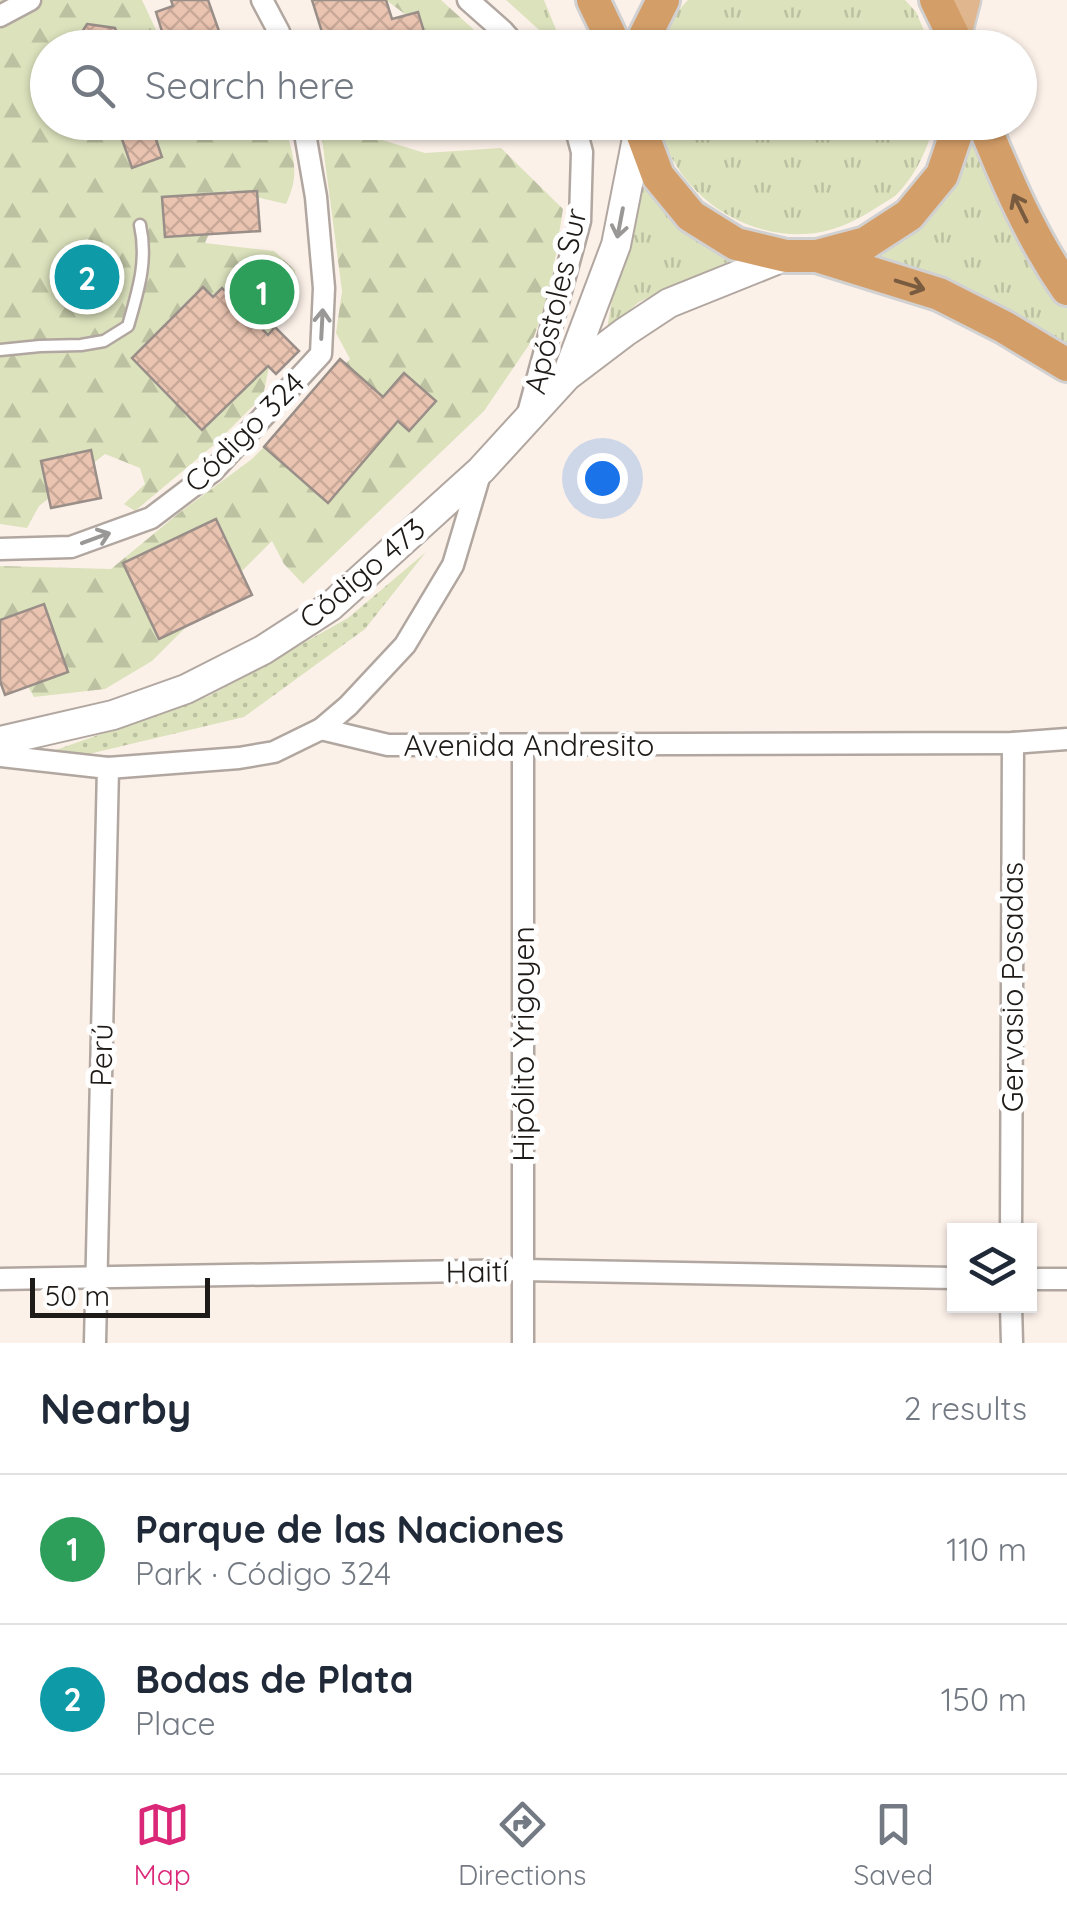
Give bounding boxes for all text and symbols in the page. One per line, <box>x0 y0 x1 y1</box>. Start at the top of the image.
search box <box>30 30 1037 140</box>
icon: search <box>65 58 120 113</box>
text: Search here <box>145 61 355 109</box>
one-way arrow <box>1010 194 1029 224</box>
street label: Apóstoles Sur <box>515 204 595 397</box>
one-way arrow <box>610 207 629 239</box>
pin: 2 <box>54 240 120 314</box>
pin: 1 <box>230 254 294 330</box>
one-way arrow <box>894 277 926 295</box>
one-way arrow <box>313 309 332 341</box>
street label: Código 324 <box>176 364 312 500</box>
your location <box>577 453 628 504</box>
street label: Código 473 <box>291 509 433 637</box>
one-way arrow <box>79 528 110 546</box>
street label: Avenida Andresito <box>404 726 654 764</box>
street label: Gervasio Posadas <box>993 862 1031 1112</box>
street label: Hipólito Yrigoyen <box>504 926 542 1162</box>
street label: Perú <box>81 1023 121 1087</box>
map controls <box>947 1223 1037 1313</box>
button: layers <box>947 1223 1037 1313</box>
street label: Haití <box>445 1251 509 1291</box>
scale bar <box>30 1273 210 1318</box>
text: 50 m <box>45 1278 110 1313</box>
text: Nearby <box>40 1382 191 1435</box>
text: 2 results <box>904 1388 1027 1428</box>
text: Parque de las Naciones <box>135 1505 564 1553</box>
text: 1 <box>66 1529 79 1569</box>
text: 110 m <box>946 1529 1027 1569</box>
text: Park · Código 324 <box>135 1553 391 1593</box>
text: Bodas de Plata <box>135 1655 414 1703</box>
text: 2 <box>63 1679 82 1719</box>
text: 150 m <box>941 1679 1027 1719</box>
text: Place <box>135 1703 215 1743</box>
tab: Map <box>134 1797 191 1892</box>
tab: Directions <box>458 1797 586 1892</box>
tab: Saved <box>854 1797 933 1892</box>

